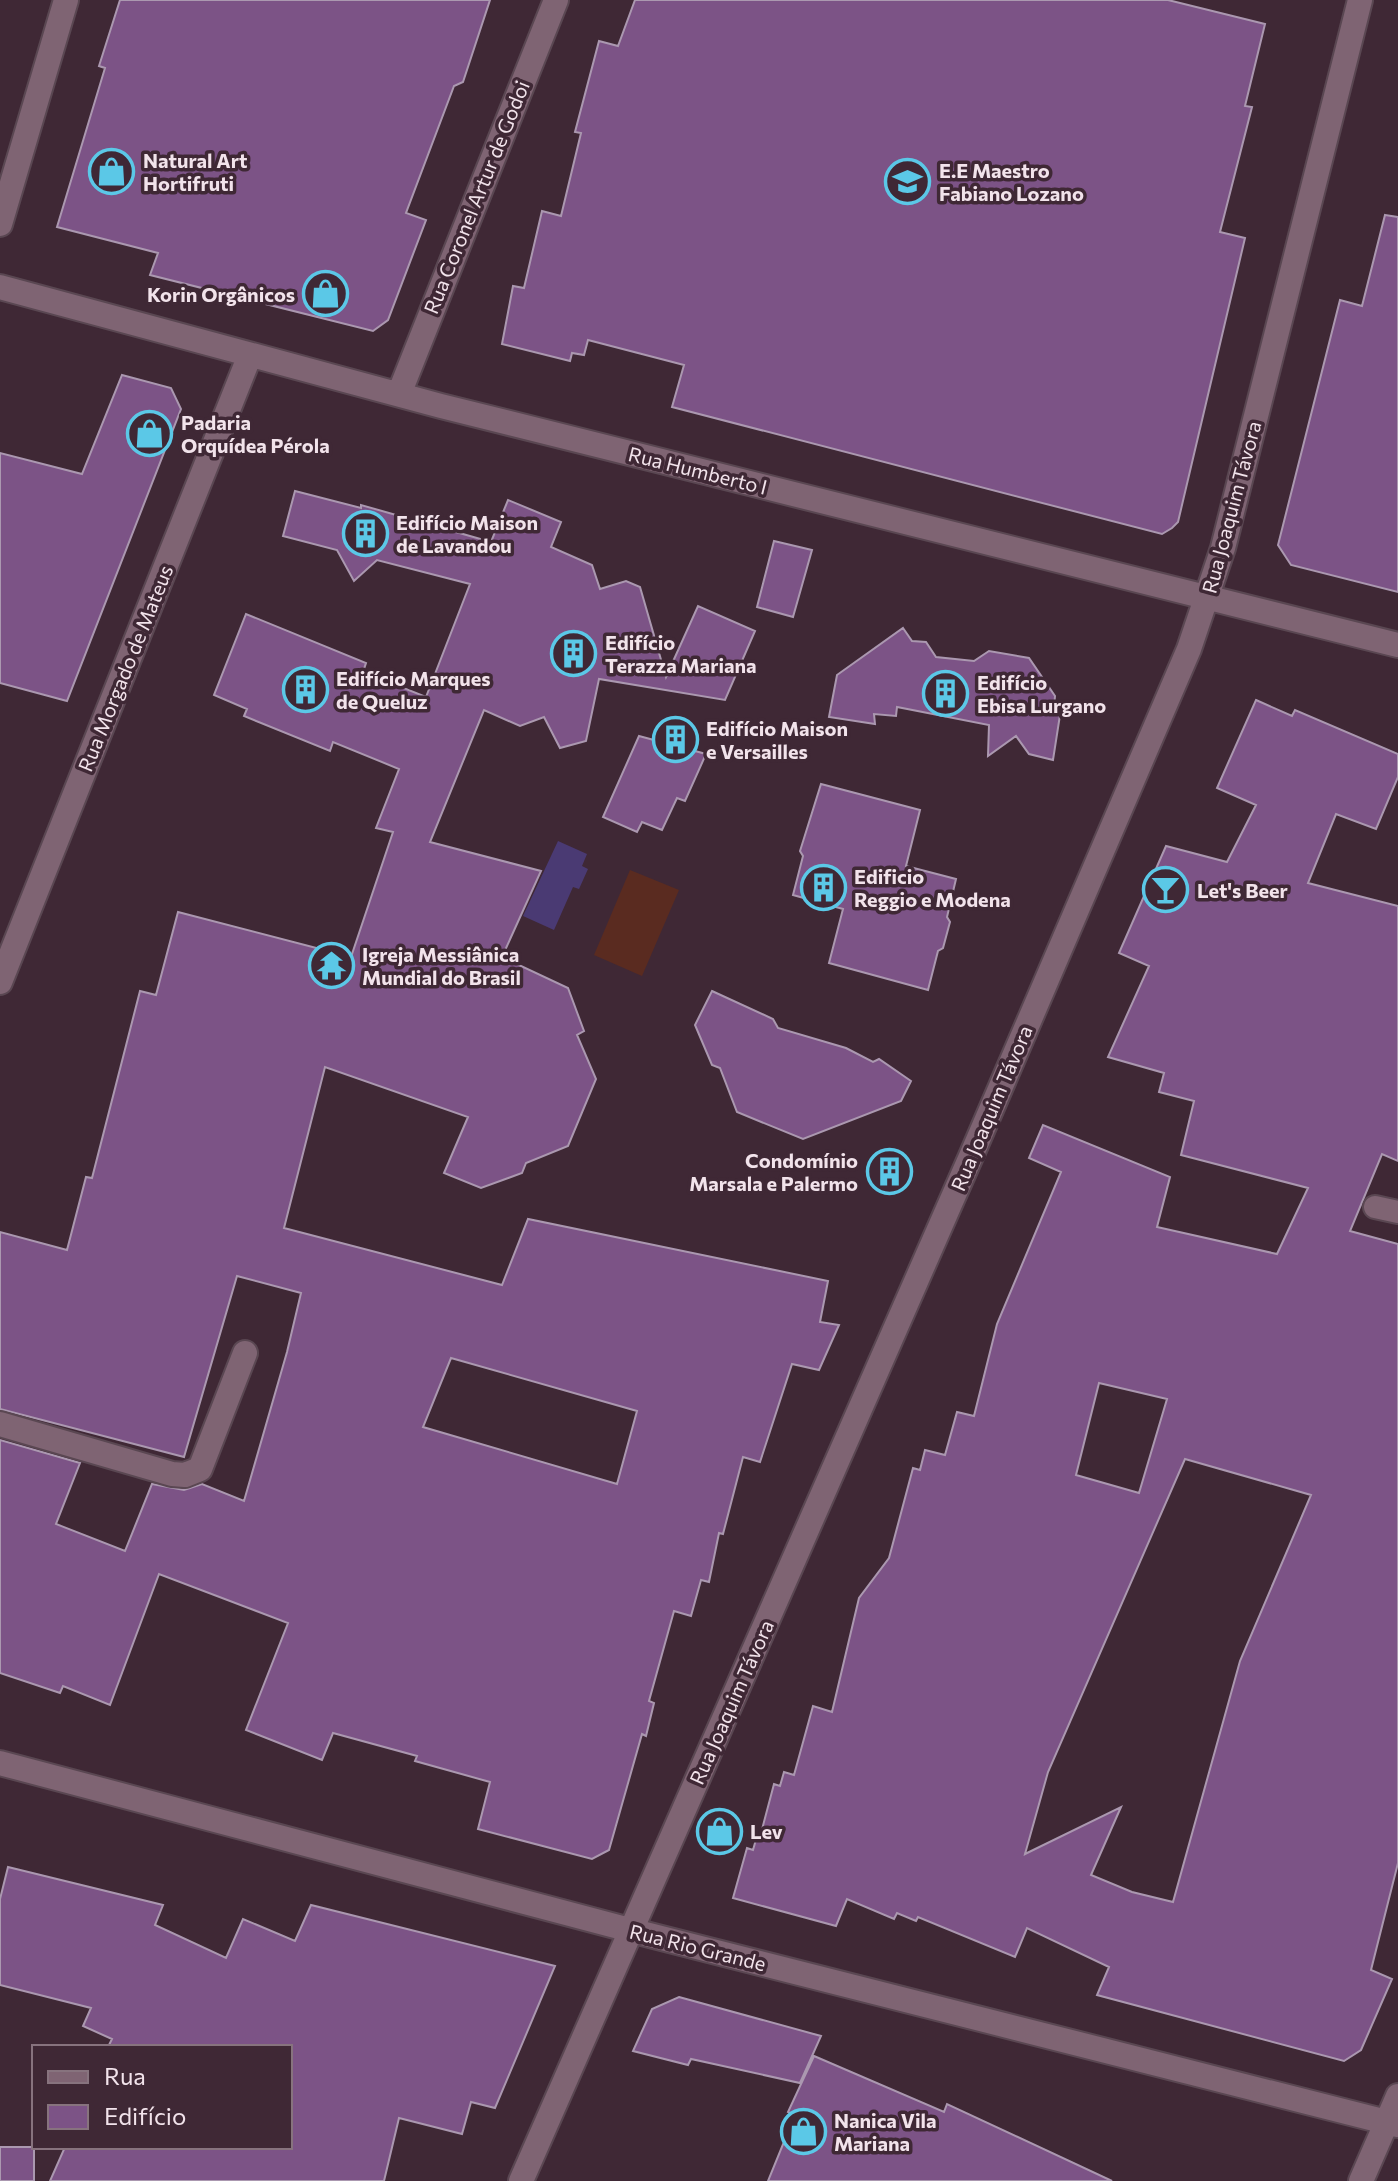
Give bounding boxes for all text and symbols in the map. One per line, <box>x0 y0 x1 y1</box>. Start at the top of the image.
street label: Rua Coronel Artur de Godoi <box>418 77 534 317</box>
shop icon: Natural Art Hortifruti <box>88 147 136 195</box>
place label: Natural Art Hortifruti <box>143 148 247 195</box>
school or university icon: E.E Maestro Fabiano Lozano <box>884 158 932 206</box>
place label: E.E Maestro Fabiano Lozano <box>939 158 1084 205</box>
shop icon: Korin Orgânicos <box>302 270 350 318</box>
place label: Korin Orgânicos <box>147 282 295 306</box>
shop icon: Padaria Orquídea Pérola <box>126 409 174 457</box>
place label: Padaria Orquídea Pérola <box>181 410 330 457</box>
street label: Rua Joaquim Távora <box>1196 418 1266 596</box>
street label: Rua Humberto I <box>626 441 770 499</box>
building icon: Edifício Maison de Lavandou <box>341 509 389 557</box>
place label: Edifício Maison de Lavandou <box>396 510 538 557</box>
street label: Rua Morgado de Mateus <box>73 561 177 775</box>
building icon: Edifício Terazza Mariana <box>550 629 598 677</box>
place label: Edifício Terazza Mariana <box>605 630 757 677</box>
building icon: Edifício Marques de Queluz <box>281 666 329 714</box>
place label: Edifício Marques de Queluz <box>336 666 491 713</box>
building icon: Edifício Ebisa Lurgano <box>922 670 970 718</box>
place label: Edifício Ebisa Lurgano <box>977 670 1106 717</box>
building icon: Edifício Maison e Versailles <box>651 715 699 763</box>
place label: Edifício Maison e Versailles <box>706 716 848 763</box>
building icon: Edificio Reggio e Modena <box>799 863 847 911</box>
place label: Edificio Reggio e Modena <box>854 864 1011 911</box>
bar icon: Let's Beer <box>1142 866 1190 914</box>
place label: Let's Beer <box>1197 878 1288 902</box>
temple icon: Igreja Messiânica Mundial do Brasil <box>307 942 355 990</box>
place label: Igreja Messiânica Mundial do Brasil <box>362 942 521 989</box>
street label: Rua Joaquim Távora <box>945 1022 1037 1194</box>
place label: Condomínio Marsala e Palermo <box>689 1148 858 1195</box>
building icon: Condomínio Marsala e Palermo <box>865 1148 913 1196</box>
street label: Rua Joaquim Távora <box>684 1616 778 1788</box>
shop icon: Lev <box>695 1807 743 1855</box>
place label: Lev <box>750 1819 783 1843</box>
street label: Rua Rio Grande <box>627 1918 769 1976</box>
legend <box>32 2045 292 2149</box>
text: Rua <box>104 2061 146 2090</box>
text: Edifício <box>104 2101 186 2130</box>
shop icon: Nanica Vila Mariana <box>779 2108 827 2156</box>
place label: Nanica Vila Mariana <box>834 2108 937 2155</box>

